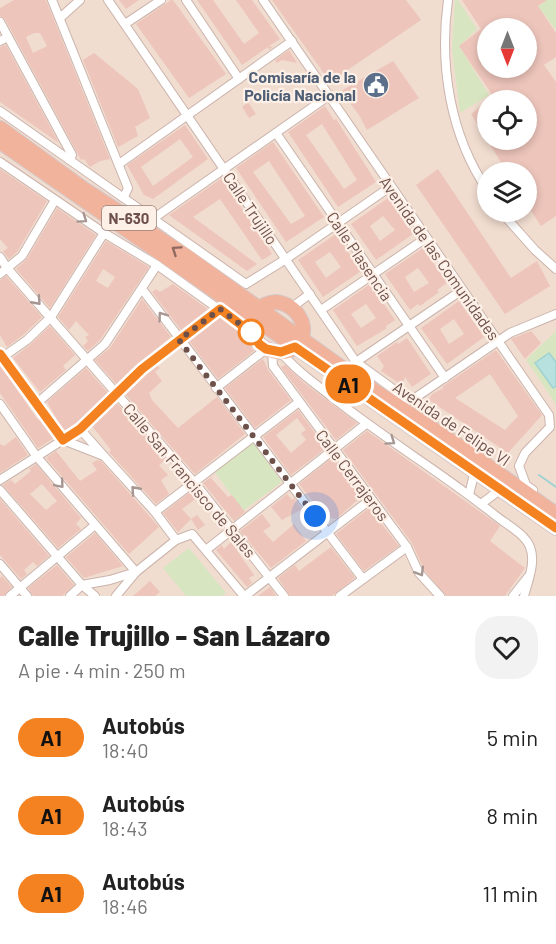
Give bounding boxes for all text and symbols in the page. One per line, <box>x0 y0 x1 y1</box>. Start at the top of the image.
north arrow <box>477 18 537 78</box>
map controls <box>477 18 537 222</box>
place label: Comisaría de la Policía Nacional <box>244 67 356 104</box>
public building icon: Comisaría de la Policía Nacional <box>361 70 391 100</box>
button: locate <box>477 90 537 150</box>
button: layers <box>477 162 537 222</box>
street label: Calle Trujillo <box>220 168 282 248</box>
street label: Avenida de las Comunidades <box>376 172 504 344</box>
road number: N-630 <box>102 206 156 230</box>
street label: Calle Plasencia <box>323 208 397 304</box>
one-way arrow <box>76 212 87 223</box>
one-way arrow <box>172 246 183 257</box>
one-way arrow <box>30 294 41 305</box>
one-way arrow <box>158 312 169 323</box>
unlabelled marker <box>238 319 264 345</box>
line badge: A1 <box>321 364 375 404</box>
text: A1 <box>337 372 359 397</box>
street label: Avenida de Felipe VI <box>390 377 514 469</box>
street label: Calle San Francisco de Sales <box>120 399 260 561</box>
street label: Calle Cerrajeros <box>312 426 394 524</box>
one-way arrow <box>384 434 395 445</box>
one-way arrow <box>53 477 64 488</box>
one-way arrow <box>131 486 142 497</box>
your location <box>300 501 330 531</box>
one-way arrow <box>413 566 424 576</box>
button: heart <box>475 616 538 679</box>
text: Calle Trujillo - San Lázaro <box>18 618 330 652</box>
text: A pie · 4 min · 250 m <box>18 658 186 682</box>
text: Autobús <box>102 712 185 738</box>
text: 5 min <box>487 724 538 750</box>
text: A1 <box>40 725 62 750</box>
text: 18:40 <box>102 738 149 762</box>
text: Autobús <box>102 790 185 816</box>
text: 8 min <box>486 802 538 828</box>
text: A1 <box>40 803 62 828</box>
text: 18:43 <box>102 816 148 840</box>
text: Autobús <box>102 868 185 894</box>
text: 11 min <box>482 880 538 906</box>
text: A1 <box>40 881 62 906</box>
text: 18:46 <box>102 894 148 918</box>

